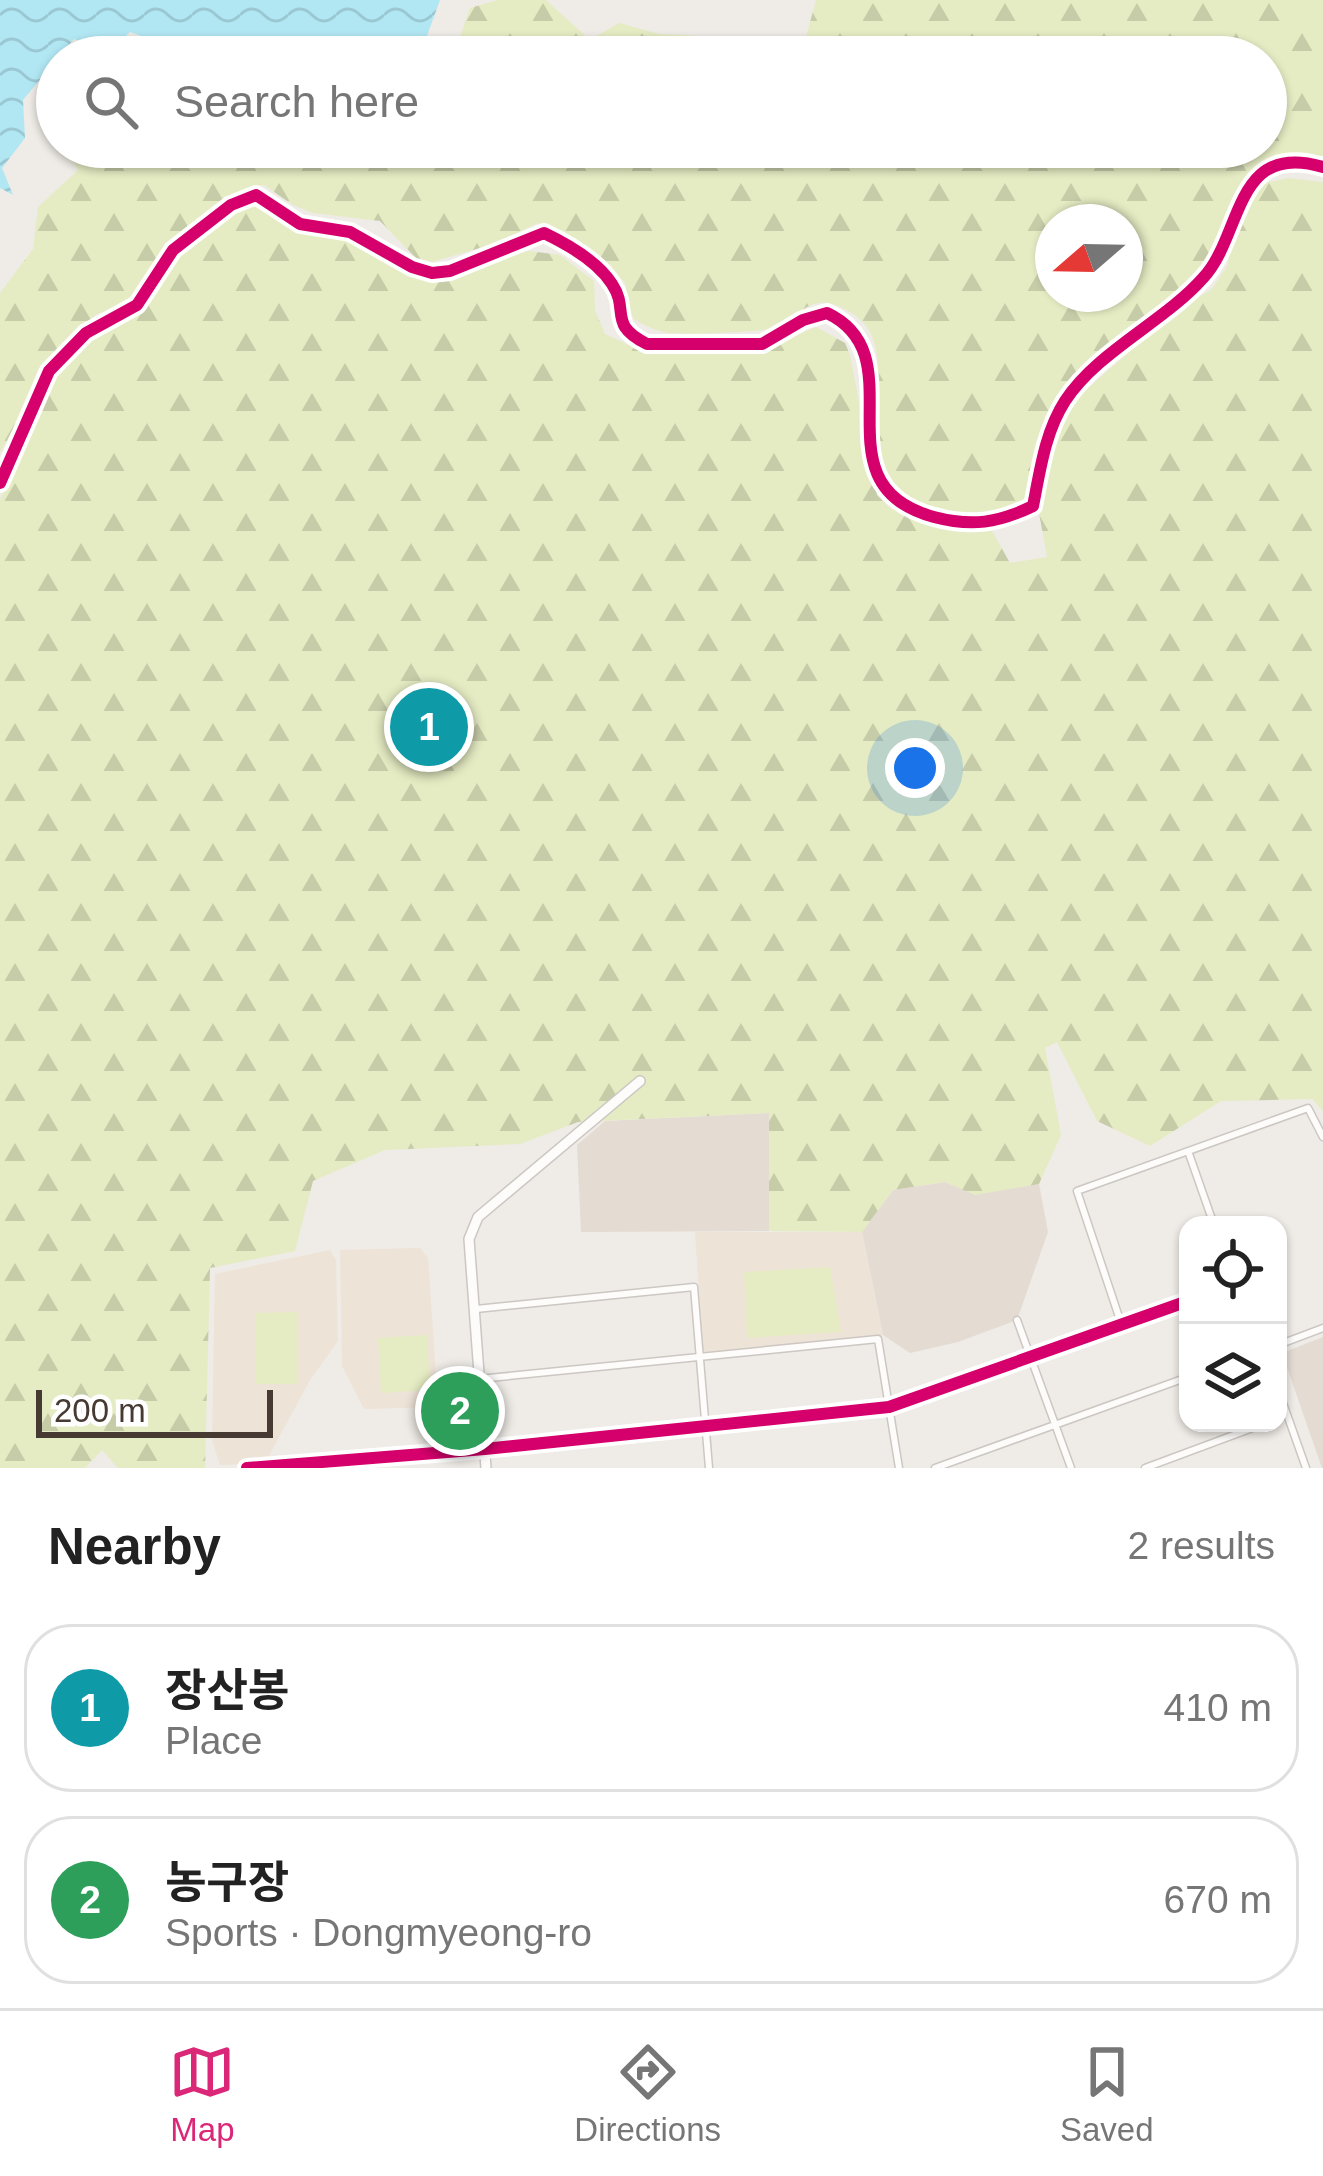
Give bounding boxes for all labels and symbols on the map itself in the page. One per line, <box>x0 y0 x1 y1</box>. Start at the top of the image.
north arrow <box>1035 204 1143 312</box>
pin: 1 <box>390 682 468 772</box>
your location <box>885 738 945 798</box>
pin: 2 <box>421 1366 499 1456</box>
scale bar <box>36 1384 273 1437</box>

